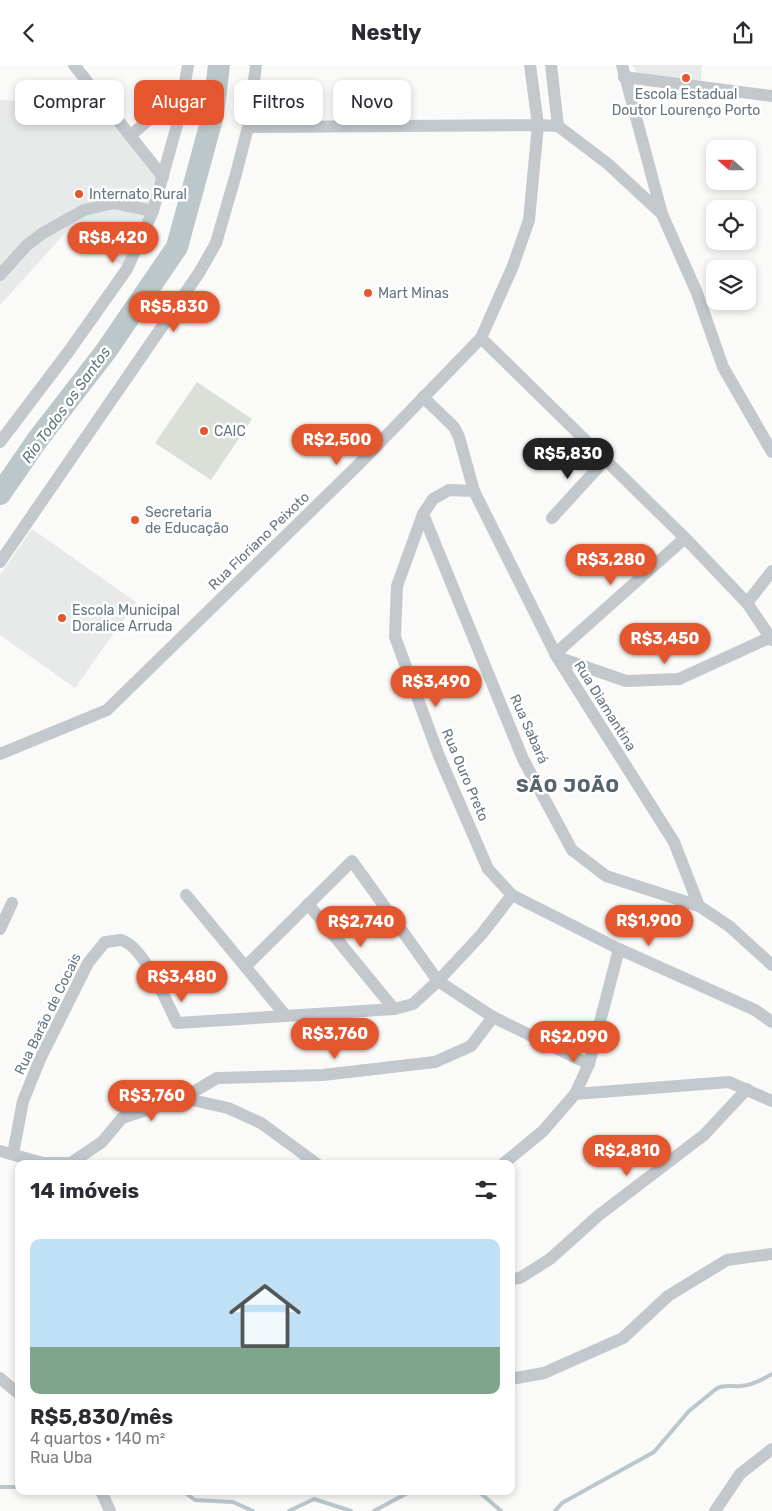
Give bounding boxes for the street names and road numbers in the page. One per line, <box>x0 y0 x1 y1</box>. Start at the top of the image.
street label: Rua Floriano Peixoto <box>205 488 313 594</box>
street label: Rua Diamantina <box>570 658 640 754</box>
street label: Rua Sabará <box>506 692 552 766</box>
street label: Rua Ouro Preto <box>438 726 492 824</box>
street label: Rua Barão de Cocais <box>11 950 85 1078</box>

